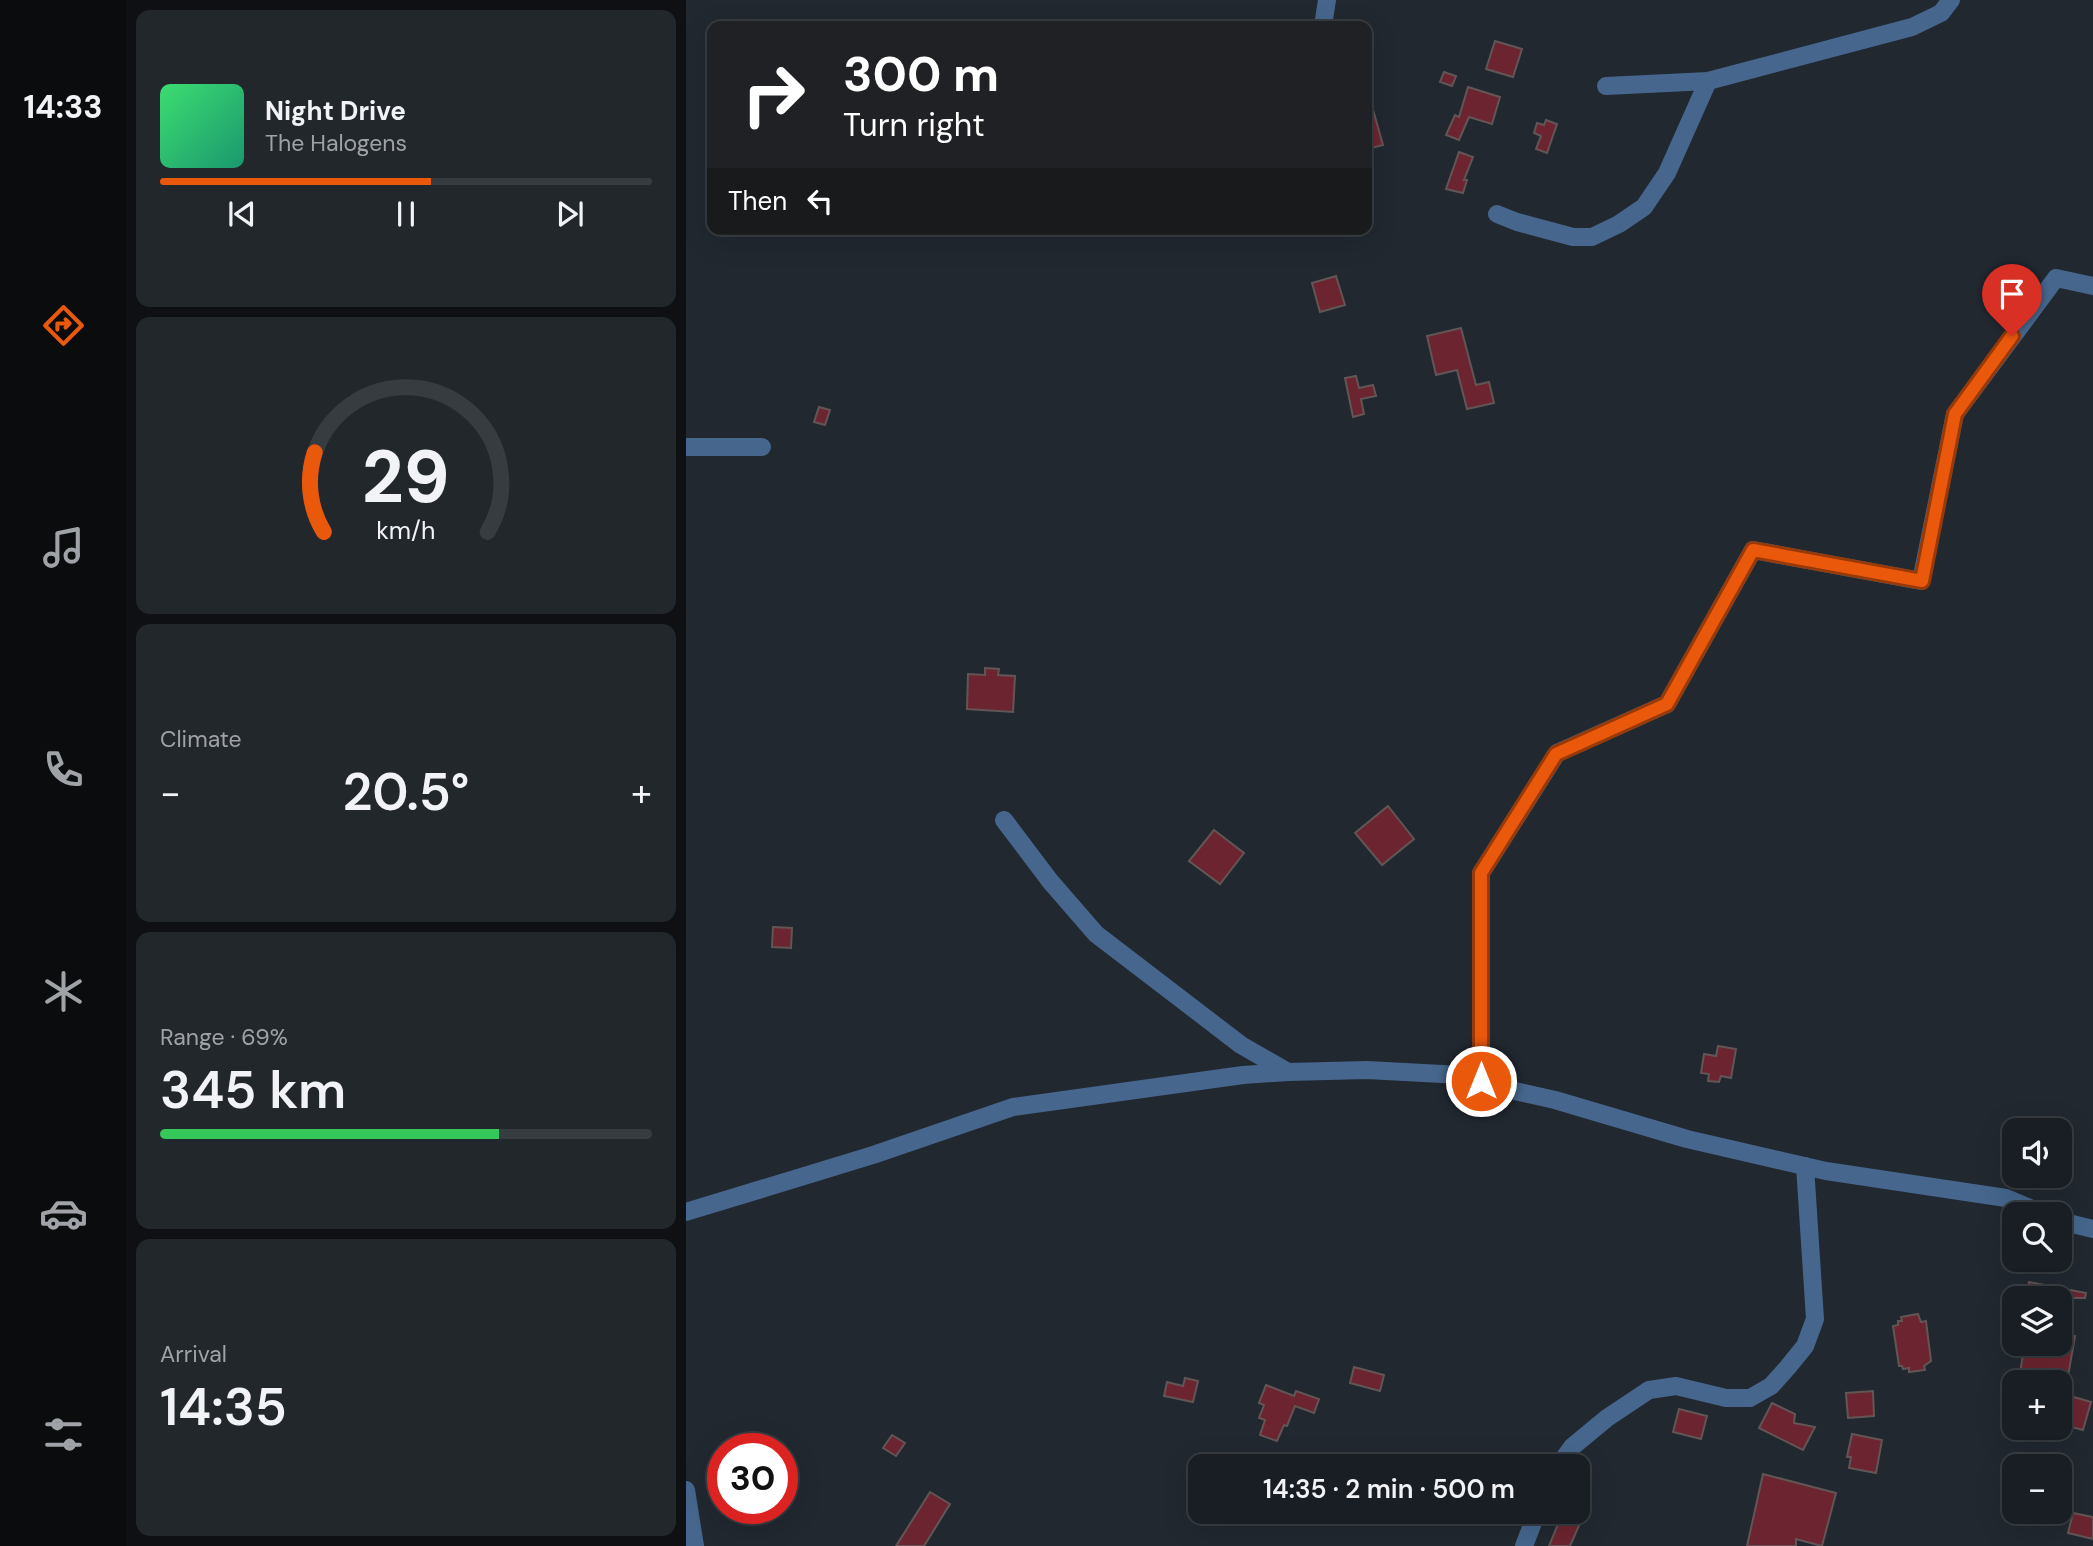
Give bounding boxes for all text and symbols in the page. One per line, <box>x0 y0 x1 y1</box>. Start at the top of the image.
text: 300 m <box>843 42 999 106</box>
icon: right <box>728 49 819 140</box>
text: 14:33 <box>23 86 103 128</box>
text: Night Drive <box>265 94 406 128</box>
text: Turn right <box>843 104 985 146</box>
text: The Halogens <box>265 128 407 158</box>
icon: left <box>801 182 839 220</box>
text: Then <box>728 184 787 218</box>
icon: previous <box>223 195 261 233</box>
icon: pause <box>387 195 425 233</box>
icon: next <box>551 195 589 233</box>
pin <box>1982 264 2042 336</box>
icon: arrive <box>1993 275 2031 313</box>
icon: directions <box>39 301 88 350</box>
text: 29 <box>362 430 450 525</box>
text: km/h <box>376 514 436 547</box>
icon: music <box>39 523 88 572</box>
text: Climate <box>160 724 242 754</box>
icon: phone <box>39 745 88 794</box>
text: 20.5° <box>343 758 469 826</box>
text: − <box>160 768 181 818</box>
text: + <box>631 768 652 818</box>
icon: climate <box>39 967 88 1016</box>
text: Range · 69% <box>160 1022 288 1052</box>
position arrow <box>1444 1044 1518 1118</box>
text: 345 km <box>160 1056 346 1124</box>
map controls <box>2002 1118 2072 1524</box>
button: sound <box>2002 1118 2072 1188</box>
icon: car <box>39 1189 88 1238</box>
button: search <box>2002 1202 2072 1272</box>
button: layers <box>2002 1286 2072 1356</box>
text: Arrival <box>160 1339 227 1369</box>
button: + <box>2002 1370 2072 1440</box>
text: 14:35 <box>160 1373 287 1441</box>
icon: filters <box>39 1410 88 1459</box>
speed limit sign: 30 <box>707 1433 798 1524</box>
button: − <box>2002 1454 2072 1524</box>
text: 14:35 · 2 min · 500 m <box>1263 1472 1515 1506</box>

